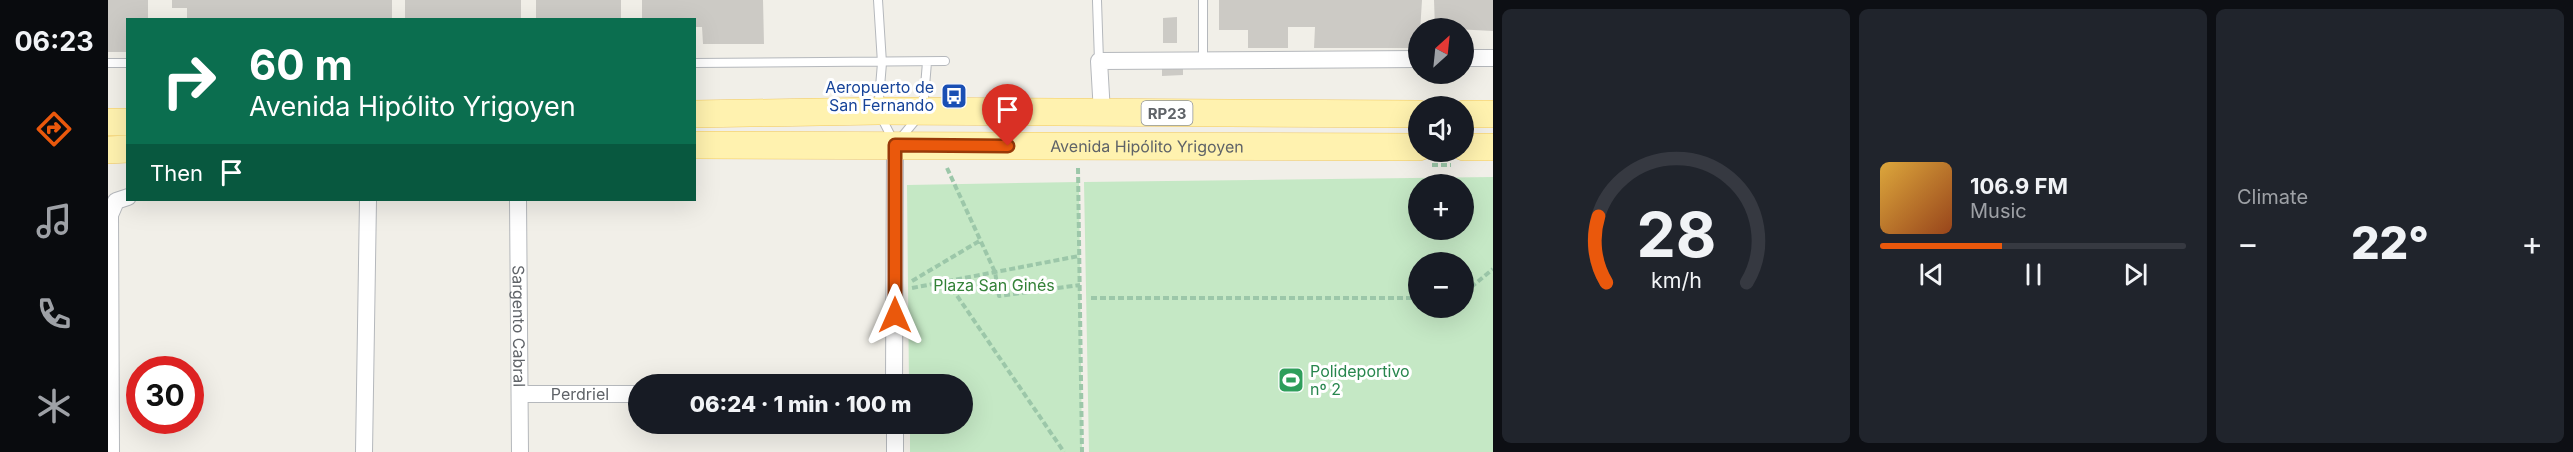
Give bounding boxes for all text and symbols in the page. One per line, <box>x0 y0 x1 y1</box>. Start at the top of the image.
north arrow <box>1408 18 1474 84</box>
map controls <box>1408 18 1474 318</box>
text: 06:23 <box>14 25 94 58</box>
text: 60 m <box>249 39 353 90</box>
icon: right <box>150 42 228 120</box>
place label: Aeropuerto de San Fernando <box>825 77 934 115</box>
bus stop icon: Aeropuerto de San Fernando <box>939 81 969 111</box>
pin <box>982 84 1033 146</box>
text: Avenida Hipólito Yrigoyen <box>249 90 576 123</box>
icon: arrive <box>991 93 1024 126</box>
button: sound <box>1408 96 1474 162</box>
road number: RP23 <box>1142 101 1192 125</box>
icon: directions <box>33 108 75 150</box>
street label: Avenida Hipólito Yrigoyen <box>1050 136 1244 157</box>
icon: arrive <box>215 156 248 189</box>
text: Then <box>150 160 203 186</box>
text: 106.9 FM <box>1970 173 2068 199</box>
button: + <box>1408 174 1474 240</box>
text: Climate <box>2237 185 2308 209</box>
text: 28 <box>1636 197 1716 272</box>
text: Music <box>1970 199 2027 223</box>
icon: music <box>33 200 75 242</box>
text: 22° <box>2351 215 2429 270</box>
text: − <box>2237 223 2259 263</box>
text: + <box>2521 223 2543 263</box>
button: − <box>1408 252 1474 318</box>
icon: previous <box>1915 258 1948 291</box>
icon: pause <box>2017 258 2050 291</box>
icon: next <box>2119 258 2152 291</box>
street label: Sargento Cabral <box>509 265 529 387</box>
text: km/h <box>1651 267 1701 293</box>
park label: Plaza San Ginés <box>933 275 1055 295</box>
position arrow <box>863 283 927 347</box>
icon: phone <box>33 293 75 335</box>
speed limit sign: 30 <box>126 356 204 434</box>
place label: Polideportivo nº 2 <box>1310 361 1410 399</box>
sports icon: Polideportivo nº 2 <box>1276 365 1306 395</box>
street label: Perdriel <box>551 384 609 404</box>
icon: climate <box>33 385 75 427</box>
text: 06:24 · 1 min · 100 m <box>690 391 911 417</box>

